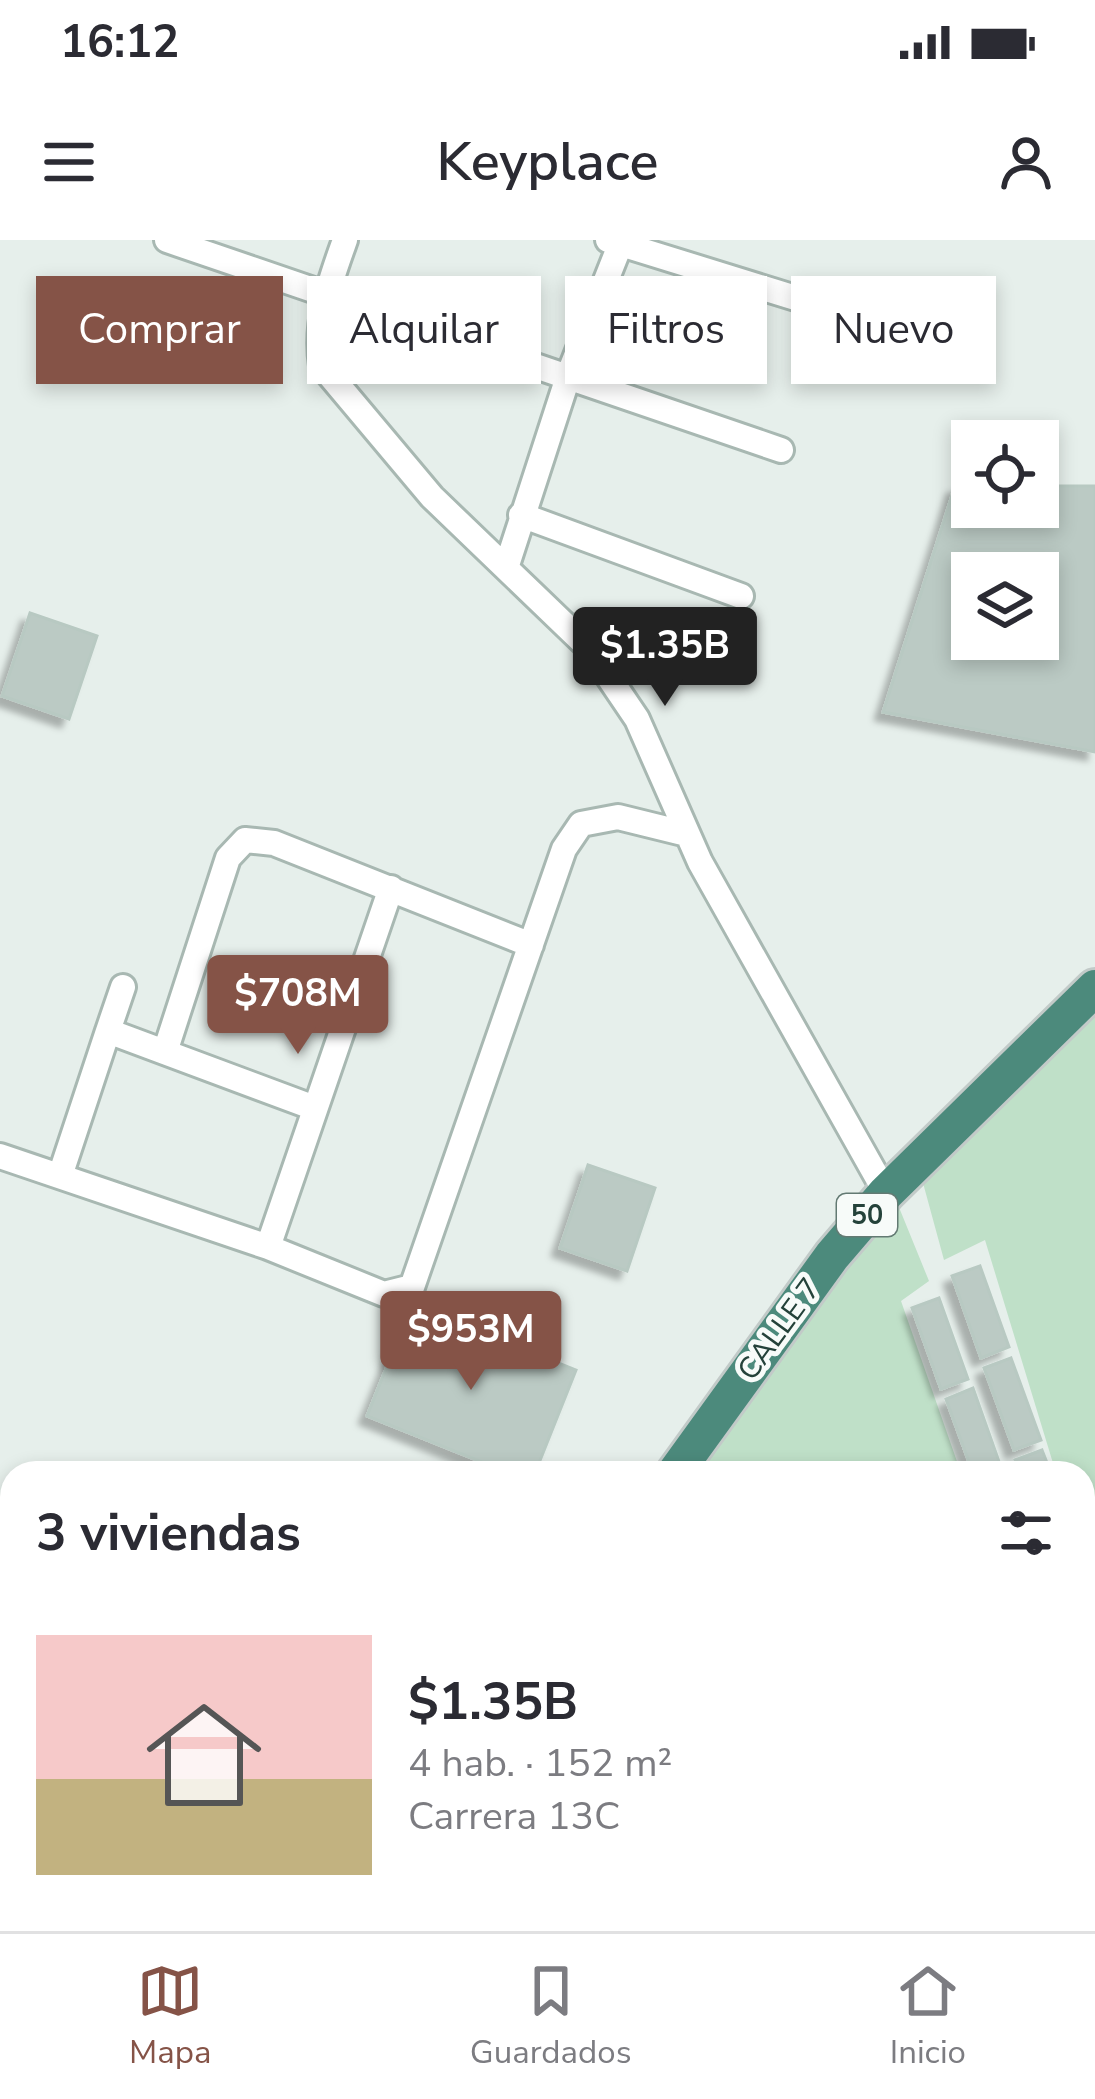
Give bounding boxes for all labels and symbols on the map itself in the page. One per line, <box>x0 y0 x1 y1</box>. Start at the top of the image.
pin: $1.35B <box>567 607 763 709</box>
pin: $708M <box>214 955 382 1057</box>
road number: 50 <box>837 1194 897 1236</box>
street label: CALLE 7 <box>728 1270 830 1389</box>
pin: $953M <box>387 1291 555 1393</box>

